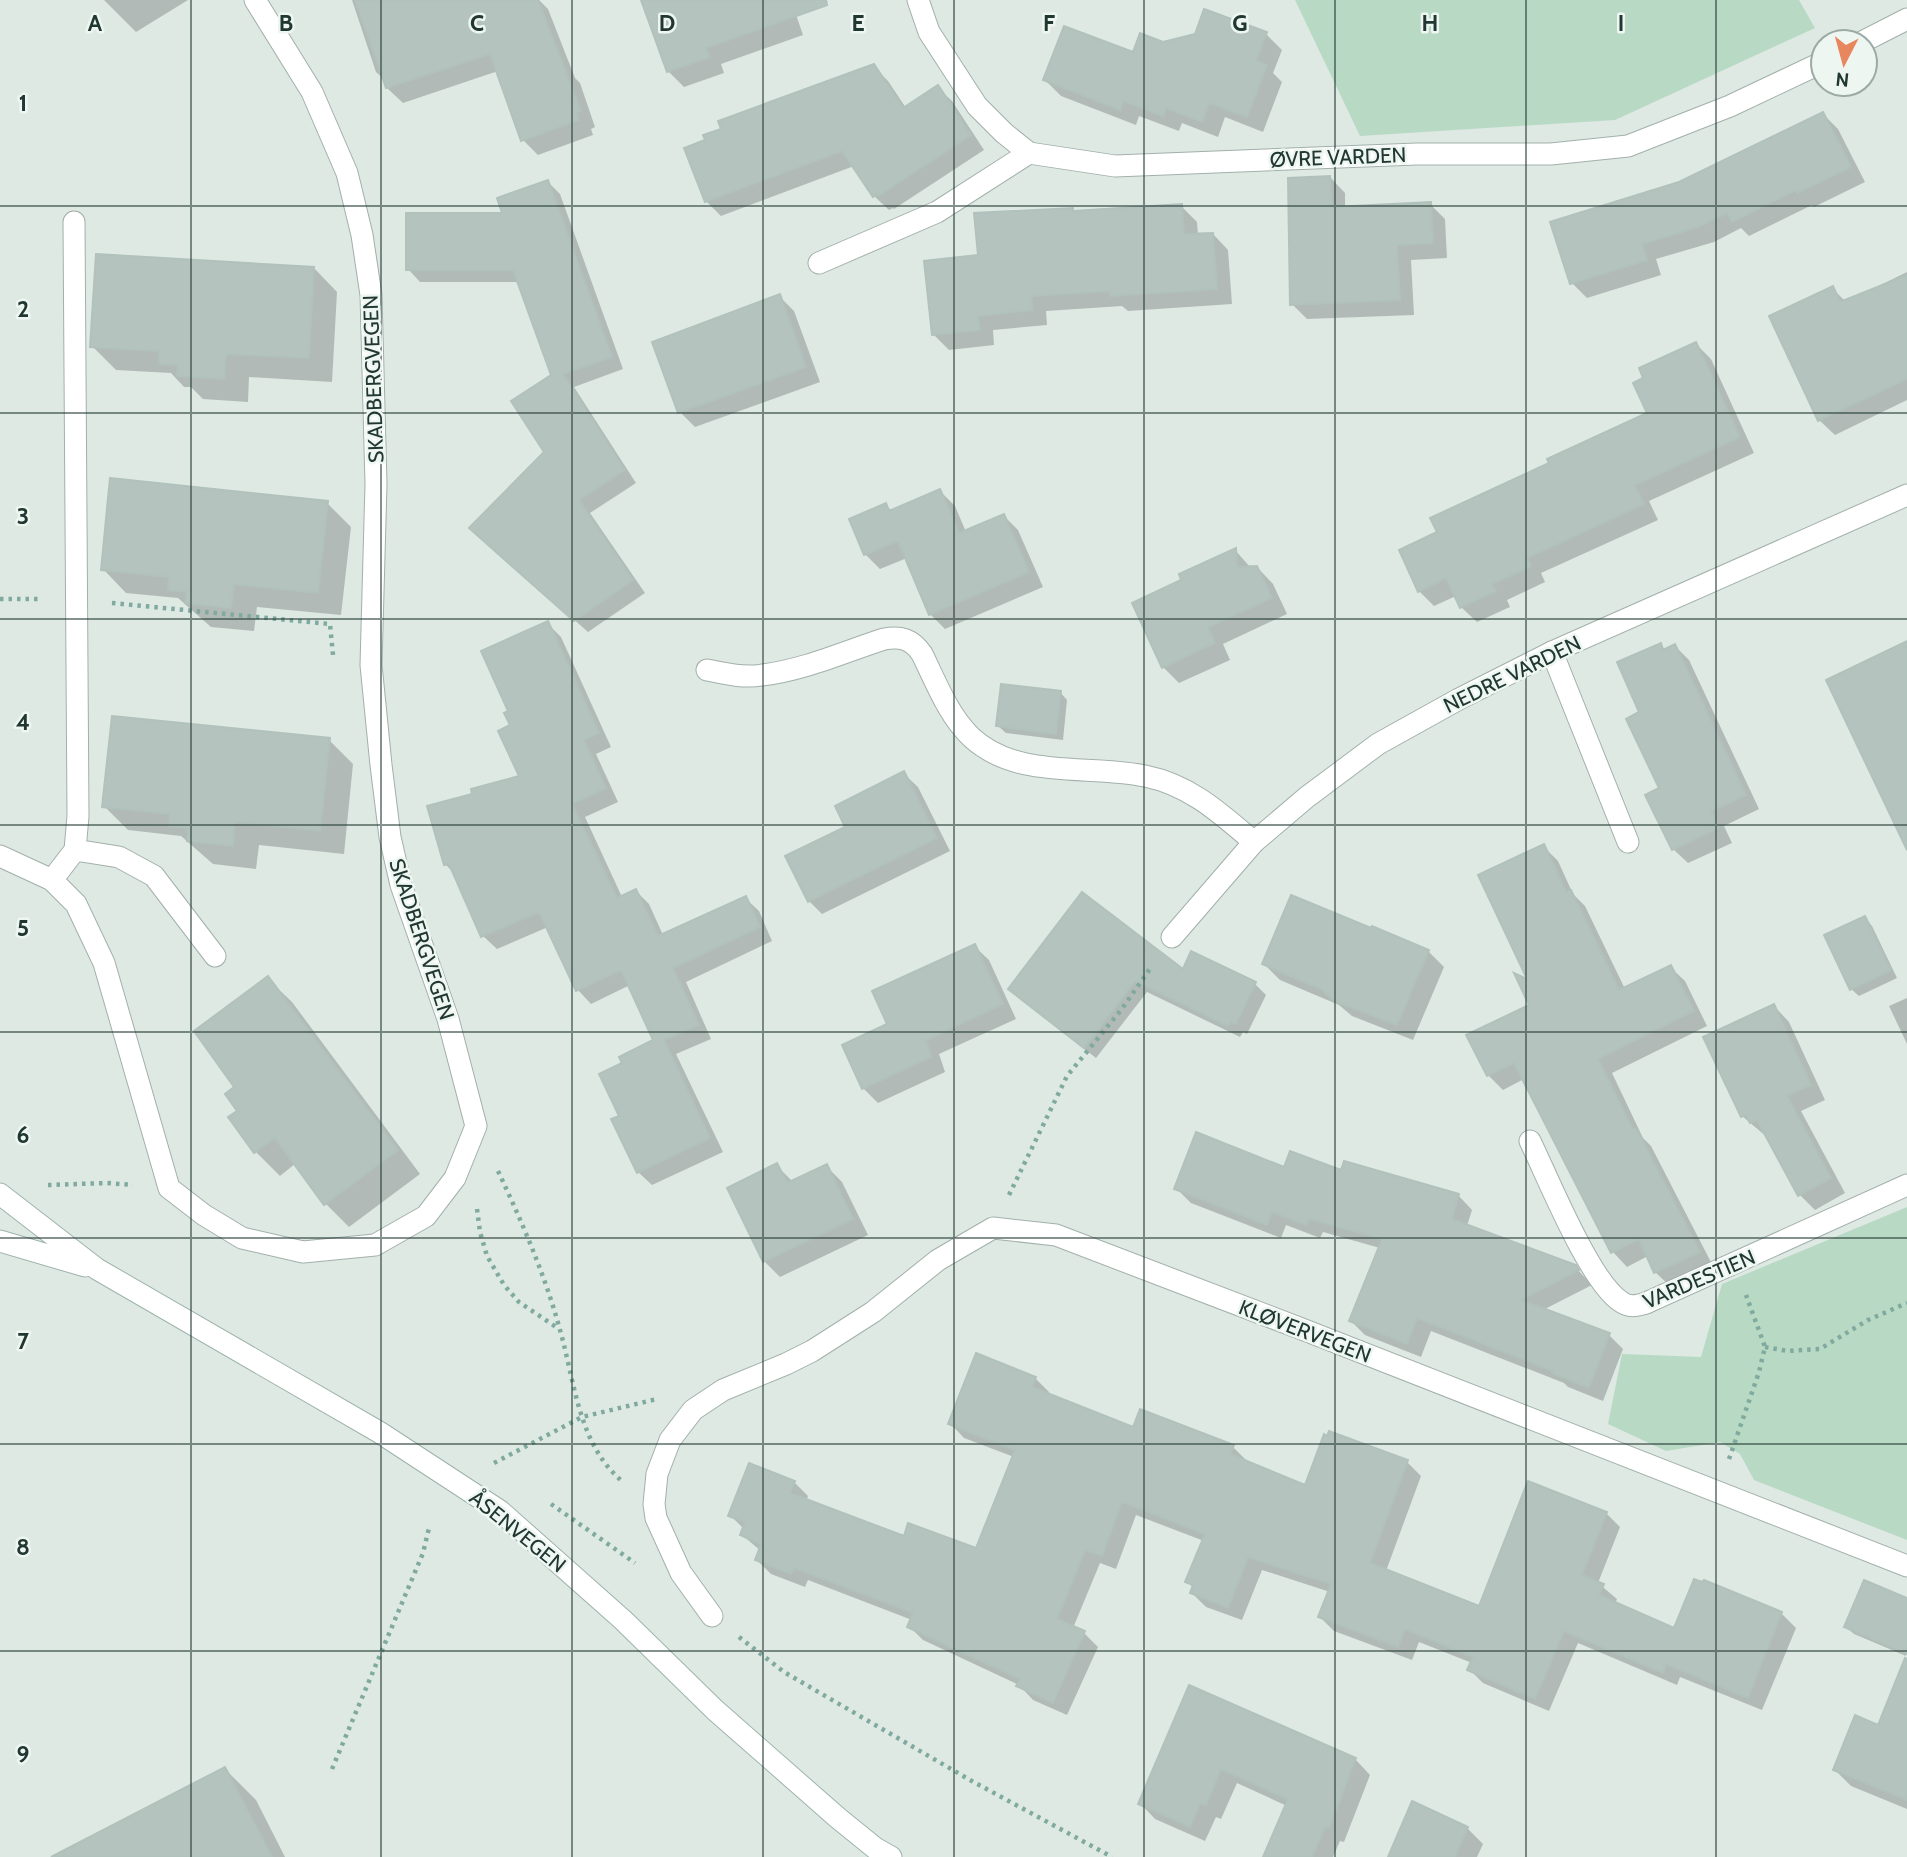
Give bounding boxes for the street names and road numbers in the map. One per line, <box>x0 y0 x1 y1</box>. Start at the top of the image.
street label: ØVRE VARDEN <box>1269 142 1407 172</box>
street label: SKADBERGVEGEN <box>358 295 388 463</box>
street label: NEDRE VARDEN <box>1439 630 1585 718</box>
street label: SKADBERGVEGEN <box>384 855 460 1023</box>
street label: VARDESTIEN <box>1639 1244 1759 1314</box>
street label: KLØVERVEGEN <box>1235 1294 1375 1368</box>
street label: ÅSENVEGEN <box>465 1484 572 1577</box>

